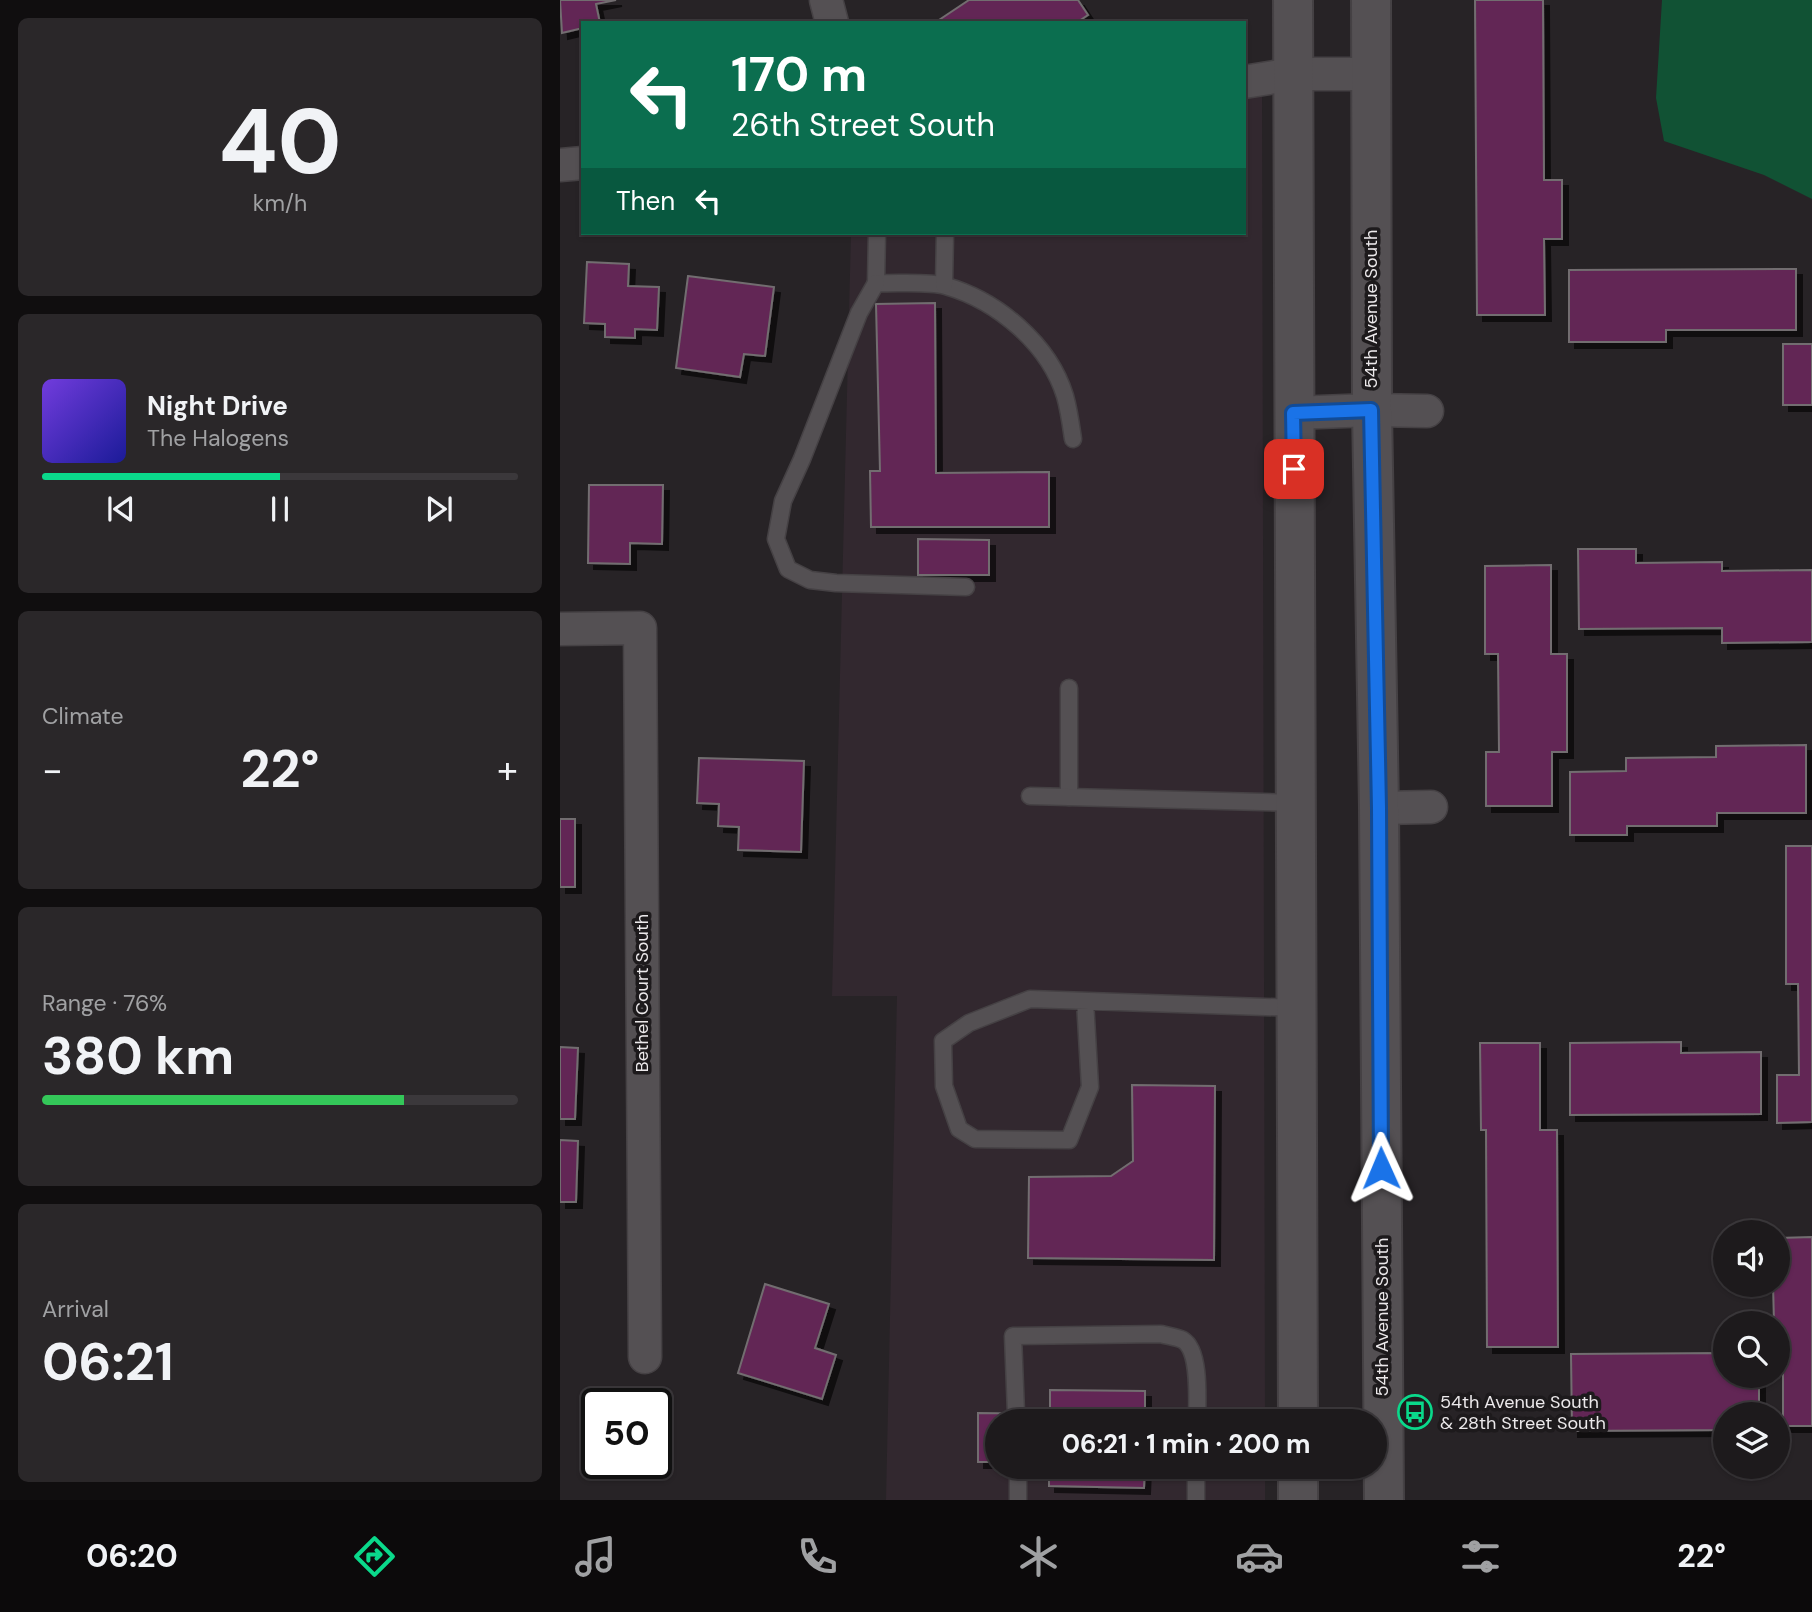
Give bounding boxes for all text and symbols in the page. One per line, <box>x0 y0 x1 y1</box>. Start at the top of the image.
text: 170 m <box>731 42 867 106</box>
icon: left <box>616 49 707 140</box>
text: 40 <box>218 83 342 201</box>
text: 26th Street South <box>731 104 995 146</box>
icon: left <box>689 182 727 220</box>
text: Then <box>616 184 675 218</box>
text: km/h <box>253 188 307 218</box>
street label: 54th Avenue South <box>1359 230 1383 388</box>
text: Night Drive <box>147 389 288 423</box>
text: The Halogens <box>147 423 289 453</box>
pin <box>1264 439 1324 499</box>
icon: arrive <box>1275 450 1313 488</box>
icon: previous <box>102 490 140 528</box>
icon: pause <box>261 490 299 528</box>
icon: next <box>420 490 458 528</box>
text: Climate <box>42 701 124 731</box>
text: 22° <box>241 735 319 803</box>
text: − <box>42 745 63 795</box>
text: + <box>497 745 518 795</box>
street label: Bethel Court South <box>630 914 654 1072</box>
text: Range · 76% <box>42 988 167 1018</box>
text: 380 km <box>42 1022 234 1090</box>
position arrow <box>1344 1131 1418 1205</box>
map controls <box>1713 1220 1790 1479</box>
button: sound <box>1713 1220 1790 1297</box>
street label: 54th Avenue South <box>1370 1238 1394 1396</box>
text: Arrival <box>42 1294 109 1324</box>
button: search <box>1713 1311 1790 1388</box>
text: 06:21 <box>42 1328 174 1396</box>
speed limit sign: 50 <box>581 1388 672 1479</box>
place label: 54th Avenue South & 28th Street South <box>1440 1390 1606 1435</box>
bus stop icon: 54th Avenue South & 28th Street South <box>1396 1393 1434 1431</box>
button: layers <box>1713 1402 1790 1479</box>
text: 06:21 · 1 min · 200 m <box>1062 1427 1310 1461</box>
icon: directions <box>350 1532 399 1581</box>
icon: music <box>571 1532 620 1581</box>
icon: phone <box>793 1532 842 1581</box>
icon: climate <box>1014 1532 1063 1581</box>
icon: car <box>1235 1532 1284 1581</box>
icon: filters <box>1456 1532 1505 1581</box>
text: 06:20 <box>86 1535 178 1577</box>
text: 22° <box>1677 1535 1726 1577</box>

